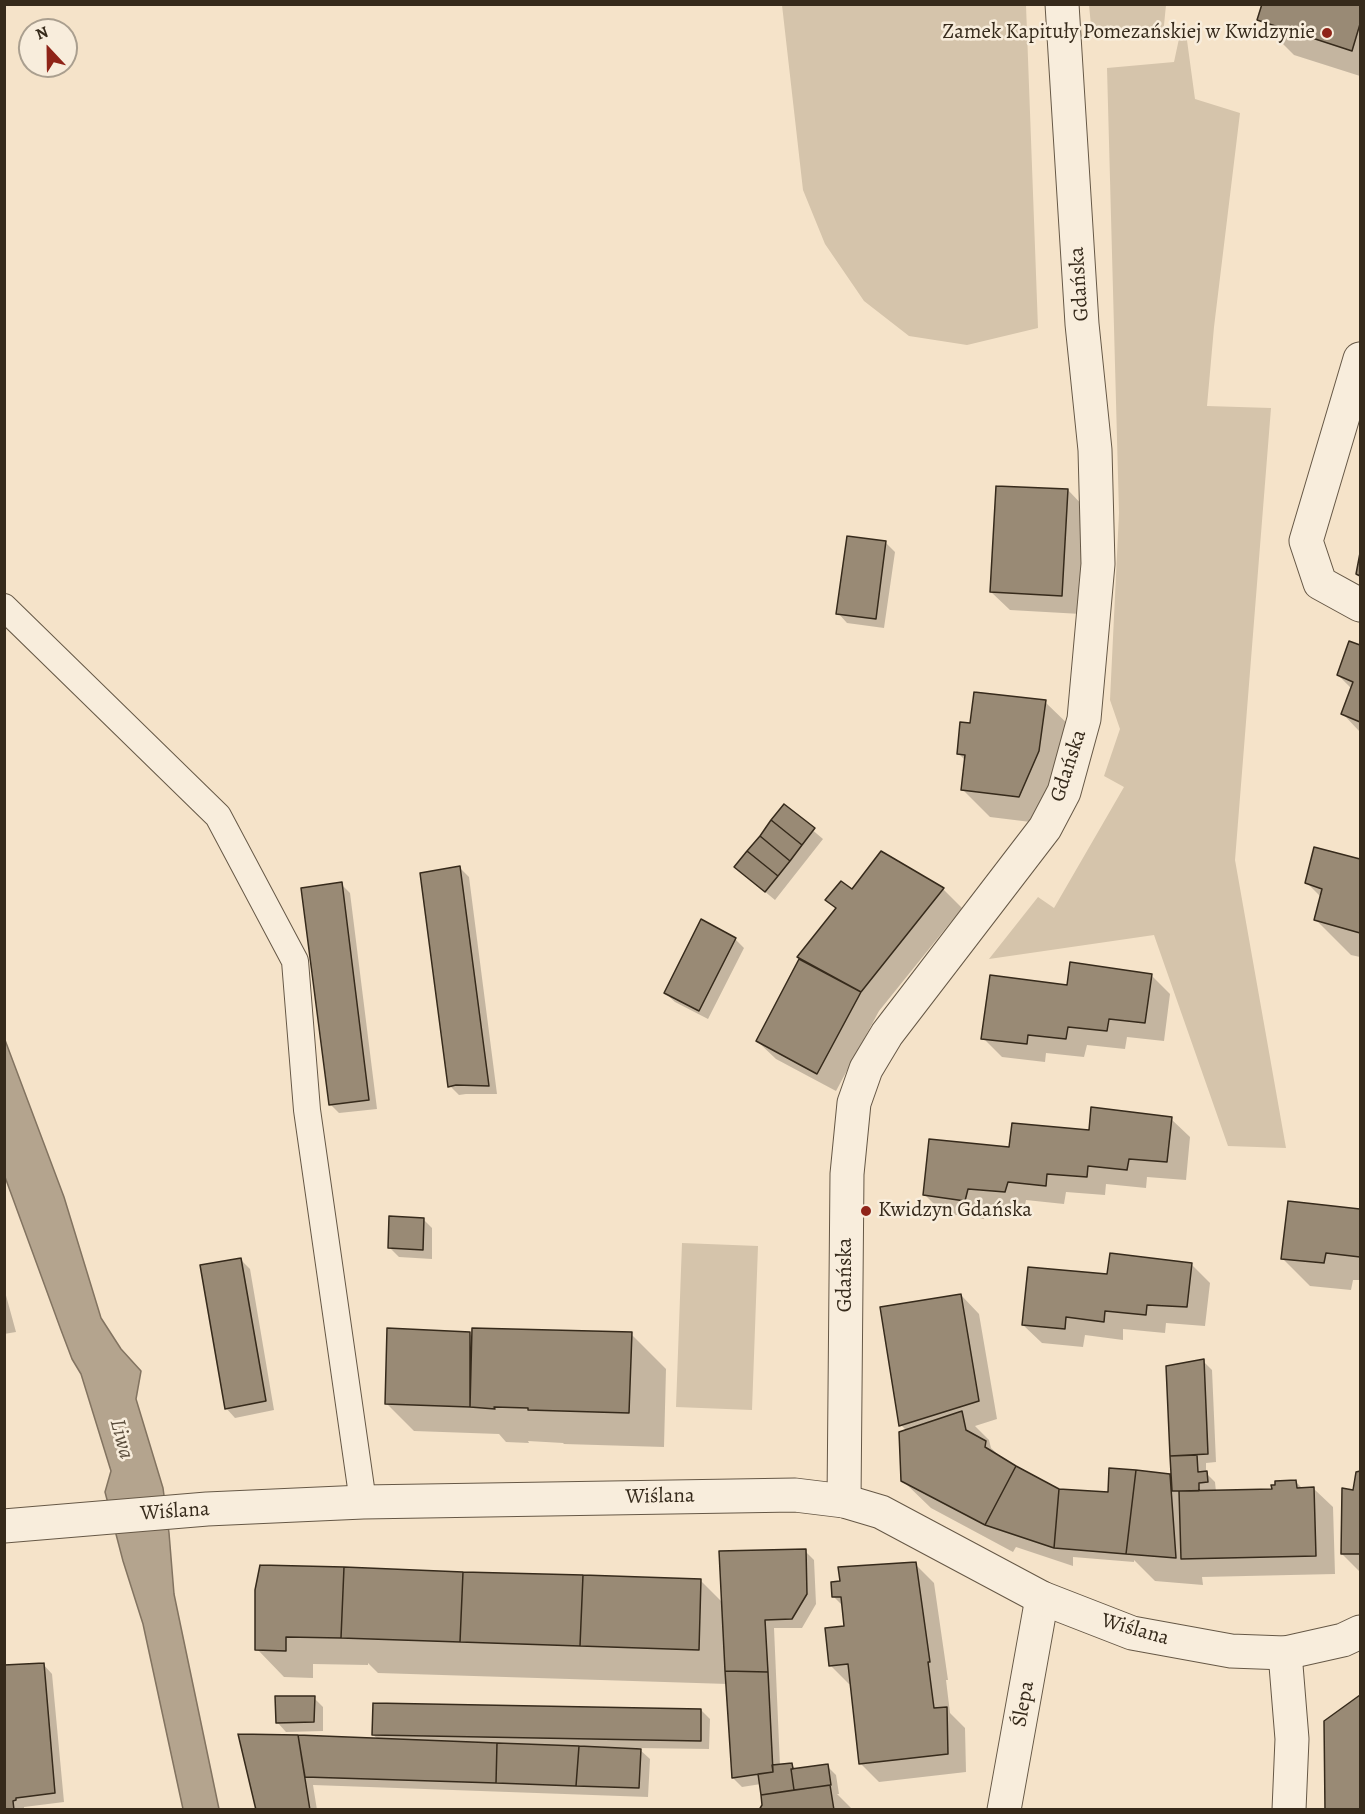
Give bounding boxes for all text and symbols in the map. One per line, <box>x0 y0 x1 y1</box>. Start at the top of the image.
north arrow <box>18 18 78 78</box>
place label: Zamek Kapituły Pomezańskiej w Kwidzynie <box>942 20 1315 46</box>
text: N <box>32 21 52 46</box>
marker: Zamek Kapituły Pomezańskiej w Kwidzynie <box>1320 26 1334 40</box>
street label: Gdańska <box>1065 246 1095 322</box>
street label: Gdańska <box>1045 727 1093 805</box>
place label: Kwidzyn Gdańska <box>878 1198 1032 1224</box>
marker: Kwidzyn Gdańska <box>859 1204 873 1218</box>
street label: Gdańska <box>833 1238 859 1312</box>
water label: Liwa <box>103 1416 139 1462</box>
street label: Wiślana <box>625 1484 695 1510</box>
street label: Wiślana <box>140 1497 210 1527</box>
street label: Wiślana <box>1098 1608 1172 1652</box>
street label: Ślepa <box>1008 1679 1040 1729</box>

